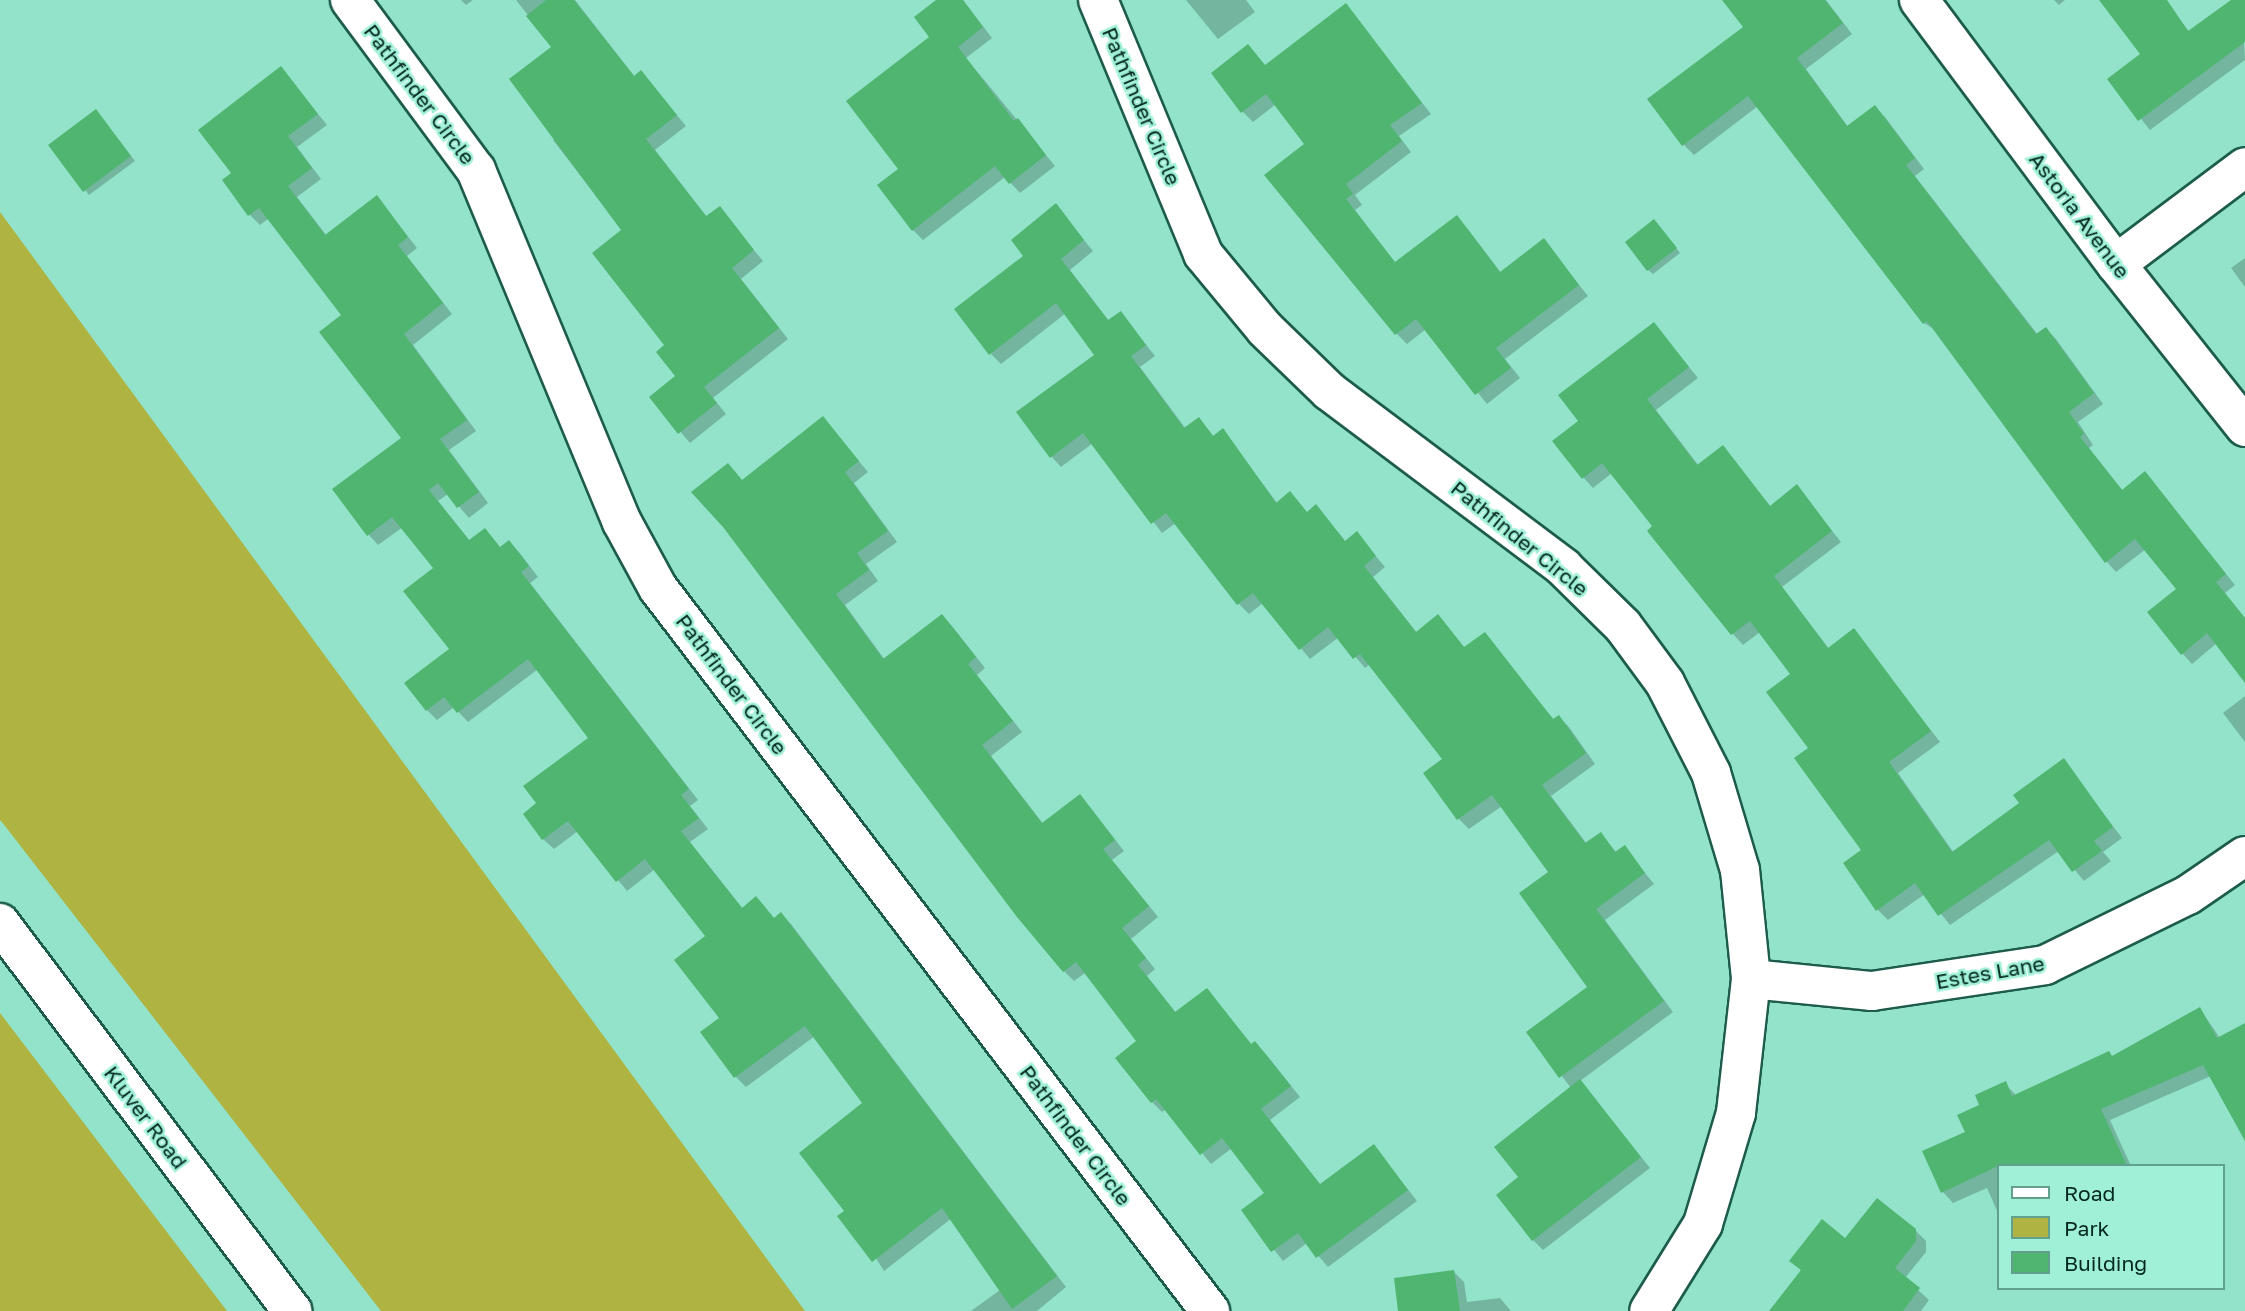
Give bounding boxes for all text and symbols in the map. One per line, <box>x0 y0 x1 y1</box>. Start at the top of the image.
street label: Pathfinder Circle <box>359 19 481 169</box>
street label: Pathfinder Circle <box>1097 23 1187 189</box>
street label: Astoria Avenue <box>2024 147 2136 283</box>
street label: Pathfinder Circle <box>1446 475 1594 601</box>
street label: Pathfinder Circle <box>671 609 793 759</box>
street label: Estes Lane <box>1934 950 2046 994</box>
street label: Pathfinder Circle <box>1015 1060 1137 1210</box>
street label: Kluver Road <box>99 1061 193 1173</box>
legend <box>1996 1164 2224 1290</box>
text: Road <box>2064 1180 2115 1206</box>
text: Park <box>2064 1215 2109 1241</box>
text: Building <box>2064 1250 2147 1276</box>

